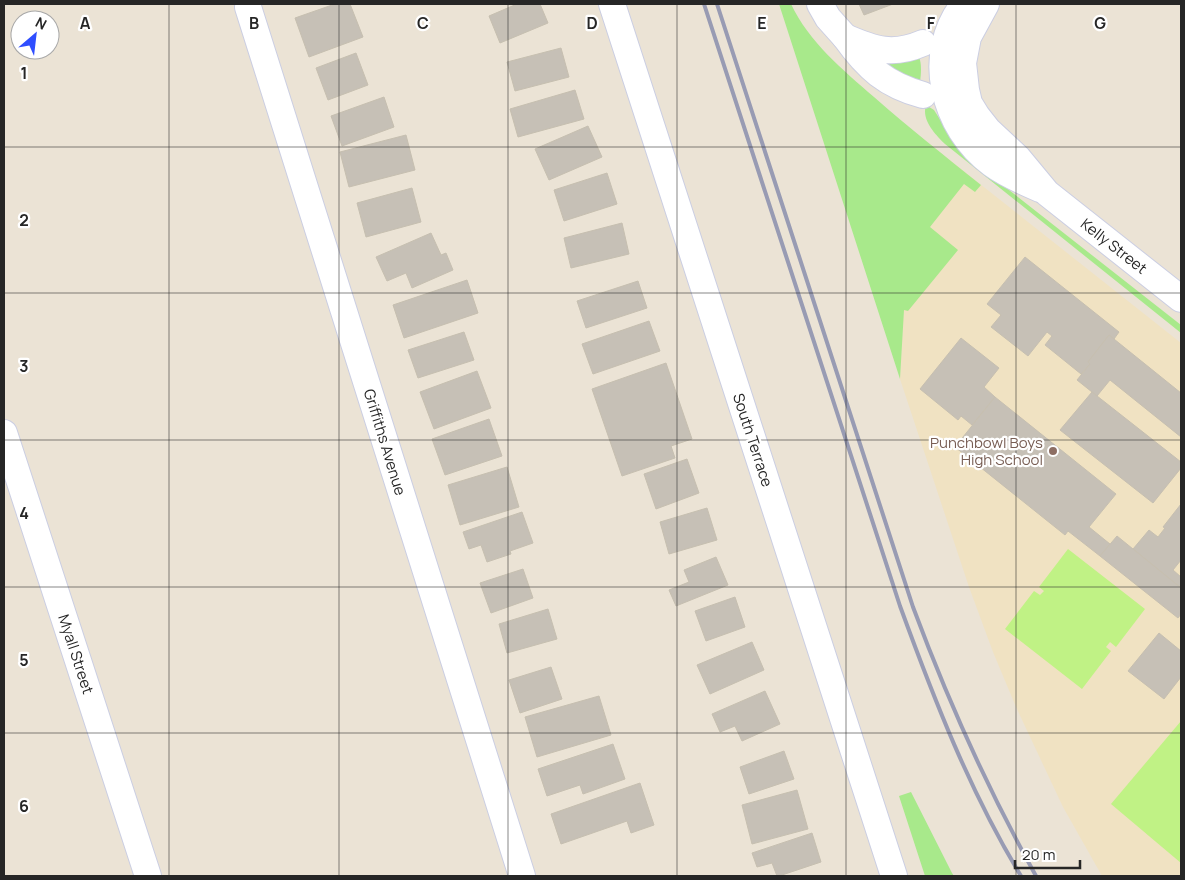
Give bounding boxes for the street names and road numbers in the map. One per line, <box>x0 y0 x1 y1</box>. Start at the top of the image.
street label: Kelly Street <box>1076 213 1152 279</box>
street label: Griffiths Avenue <box>359 386 411 498</box>
street label: South Terrace <box>728 391 778 490</box>
street label: Myall Street <box>53 611 99 697</box>

